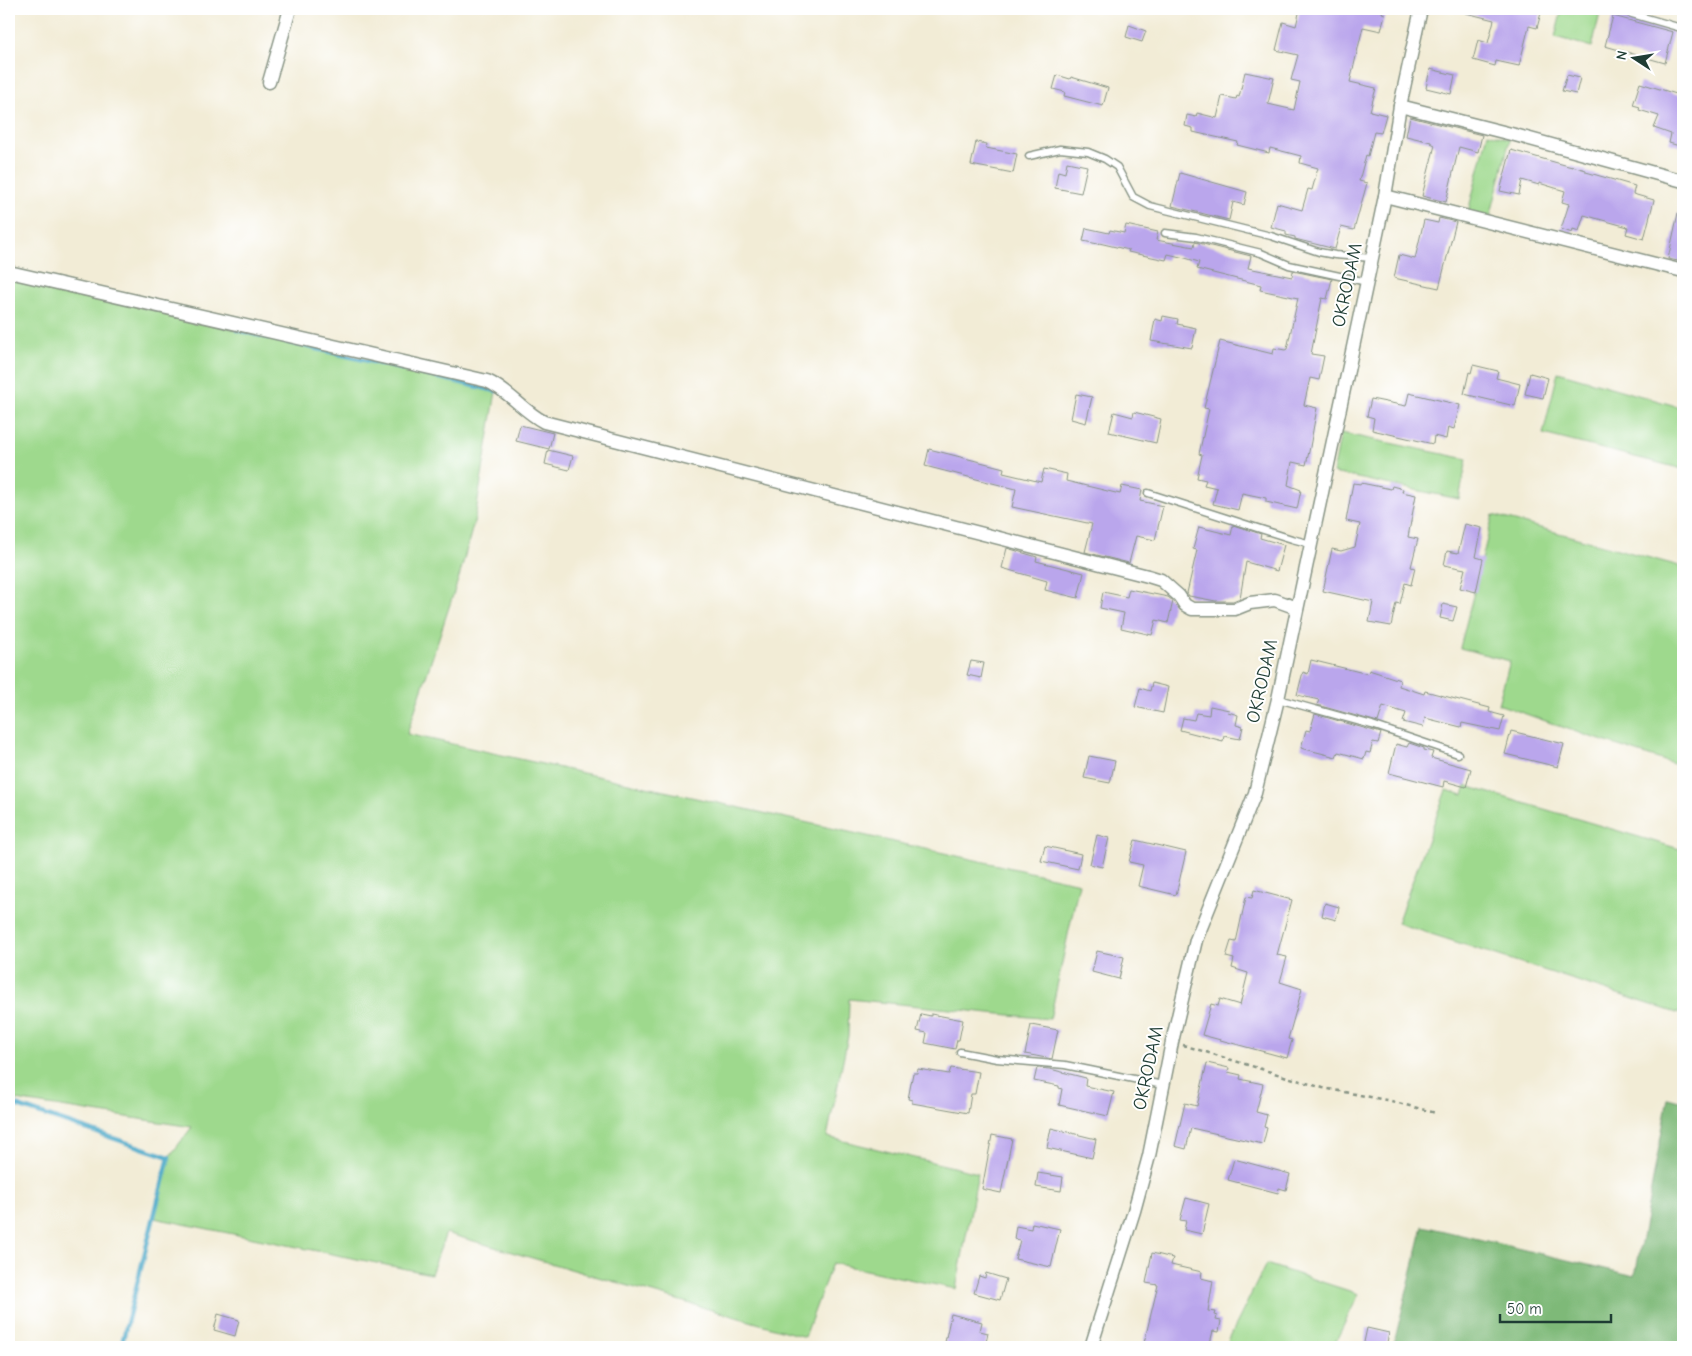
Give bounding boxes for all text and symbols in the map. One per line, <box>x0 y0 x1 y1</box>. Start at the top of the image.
north arrow <box>1610 32 1660 82</box>
text: N <box>1613 49 1631 62</box>
street label: OKRODAM <box>1327 241 1367 329</box>
street label: OKRODAM <box>1242 637 1282 725</box>
street label: OKRODAM <box>1128 1024 1168 1112</box>
scale bar <box>1500 1291 1611 1323</box>
text: 50 m <box>1507 1300 1542 1318</box>

